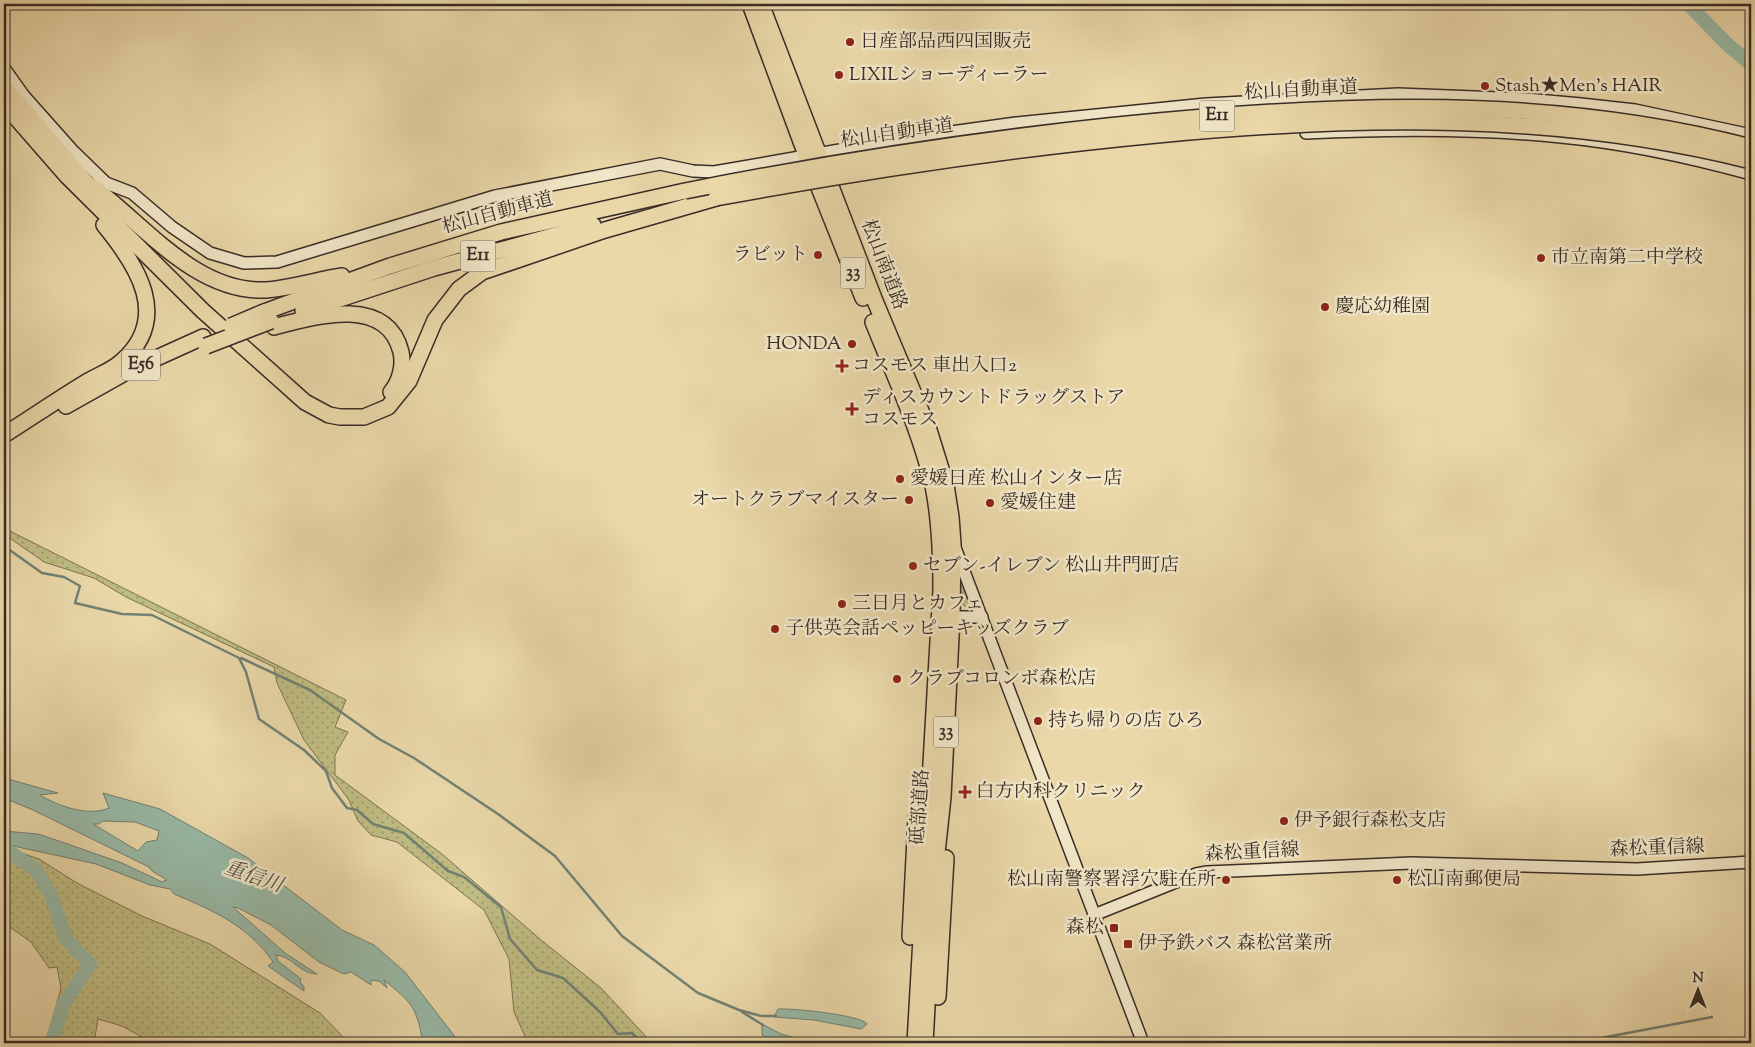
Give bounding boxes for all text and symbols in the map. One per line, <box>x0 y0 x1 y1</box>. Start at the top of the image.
place label: 日産部品西四国販売 <box>860 29 1031 56</box>
marker: 日産部品西四国販売 <box>844 36 856 48</box>
place label: LIXILショーディーラー <box>849 62 1049 89</box>
marker: LIXILショーディーラー <box>833 69 845 81</box>
place label: Stash★Men's HAIR <box>1495 73 1663 100</box>
street label: 松山自動車道 <box>1243 75 1359 107</box>
marker: Stash★Men's HAIR <box>1479 80 1491 92</box>
road number: E11 <box>1200 100 1234 132</box>
street label: 松山自動車道 <box>839 113 955 155</box>
street label: 松山自動車道 <box>439 186 557 242</box>
street label: 松山南道路 <box>853 216 913 314</box>
road number: E11 <box>460 240 496 272</box>
place label: ラビット <box>733 242 808 269</box>
place label: 市立南第二中学校 <box>1551 245 1703 272</box>
marker: ラビット <box>812 249 824 261</box>
marker: 市立南第二中学校 <box>1535 252 1547 264</box>
road number: 33 <box>840 258 866 288</box>
place label: 慶応幼稚園 <box>1335 294 1430 321</box>
marker: 慶応幼稚園 <box>1319 301 1331 313</box>
place label: HONDA <box>766 331 843 358</box>
marker: HONDA <box>846 338 858 350</box>
road number: E56 <box>122 350 160 380</box>
place label: コスモス 車出入口2 <box>852 353 1017 380</box>
marker: コスモス 車出入口2 <box>836 360 848 372</box>
place label: ディスカウントドラッグストア コスモス <box>862 385 1125 434</box>
marker: ディスカウントドラッグストア コスモス <box>846 403 858 415</box>
place label: 愛媛日産 松山インター店 <box>910 466 1122 493</box>
marker: 愛媛日産 松山インター店 <box>894 473 906 485</box>
place label: オートクラブマイスター <box>691 487 899 514</box>
place label: 愛媛住建 <box>1000 490 1076 517</box>
marker: オートクラブマイスター <box>903 494 915 506</box>
marker: 愛媛住建 <box>984 497 996 509</box>
place label: セブン-イレブン 松山井門町店 <box>923 553 1179 580</box>
marker: セブン-イレブン 松山井門町店 <box>907 560 919 572</box>
place label: 三日月とカフェ <box>852 591 984 618</box>
marker: 三日月とカフェ <box>836 598 848 610</box>
place label: 子供英会話ペッピーキッズクラブ <box>785 616 1069 643</box>
marker: 子供英会話ペッピーキッズクラブ <box>769 623 781 635</box>
place label: クラブコロンボ森松店 <box>907 666 1096 693</box>
marker: クラブコロンボ森松店 <box>891 673 903 685</box>
place label: 持ち帰りの店 ひろ <box>1048 708 1204 735</box>
marker: 持ち帰りの店 ひろ <box>1032 715 1044 727</box>
road number: 33 <box>934 716 958 748</box>
street label: 砥部道路 <box>905 768 937 846</box>
place label: 白方内科クリニック <box>976 779 1146 806</box>
marker: 白方内科クリニック <box>958 785 972 799</box>
place label: 伊予銀行森松支店 <box>1294 808 1446 835</box>
marker: 伊予銀行森松支店 <box>1278 815 1290 827</box>
street label: 森松重信線 <box>1609 834 1705 864</box>
street label: 森松重信線 <box>1204 837 1300 869</box>
water label: 重信川 <box>220 855 288 902</box>
place label: 松山南警察署浮穴駐在所 <box>1007 867 1216 894</box>
place label: 松山南郵便局 <box>1407 867 1521 894</box>
marker: 松山南警察署浮穴駐在所 <box>1220 874 1232 886</box>
marker: 松山南郵便局 <box>1391 874 1403 886</box>
place label: 森松 <box>1066 915 1104 942</box>
marker: 森松 <box>1108 922 1120 934</box>
place label: 伊予鉄バス 森松営業所 <box>1138 931 1332 958</box>
marker: 伊予鉄バス 森松営業所 <box>1122 938 1134 950</box>
north arrow <box>1672 964 1722 1014</box>
text: N <box>1692 969 1704 989</box>

